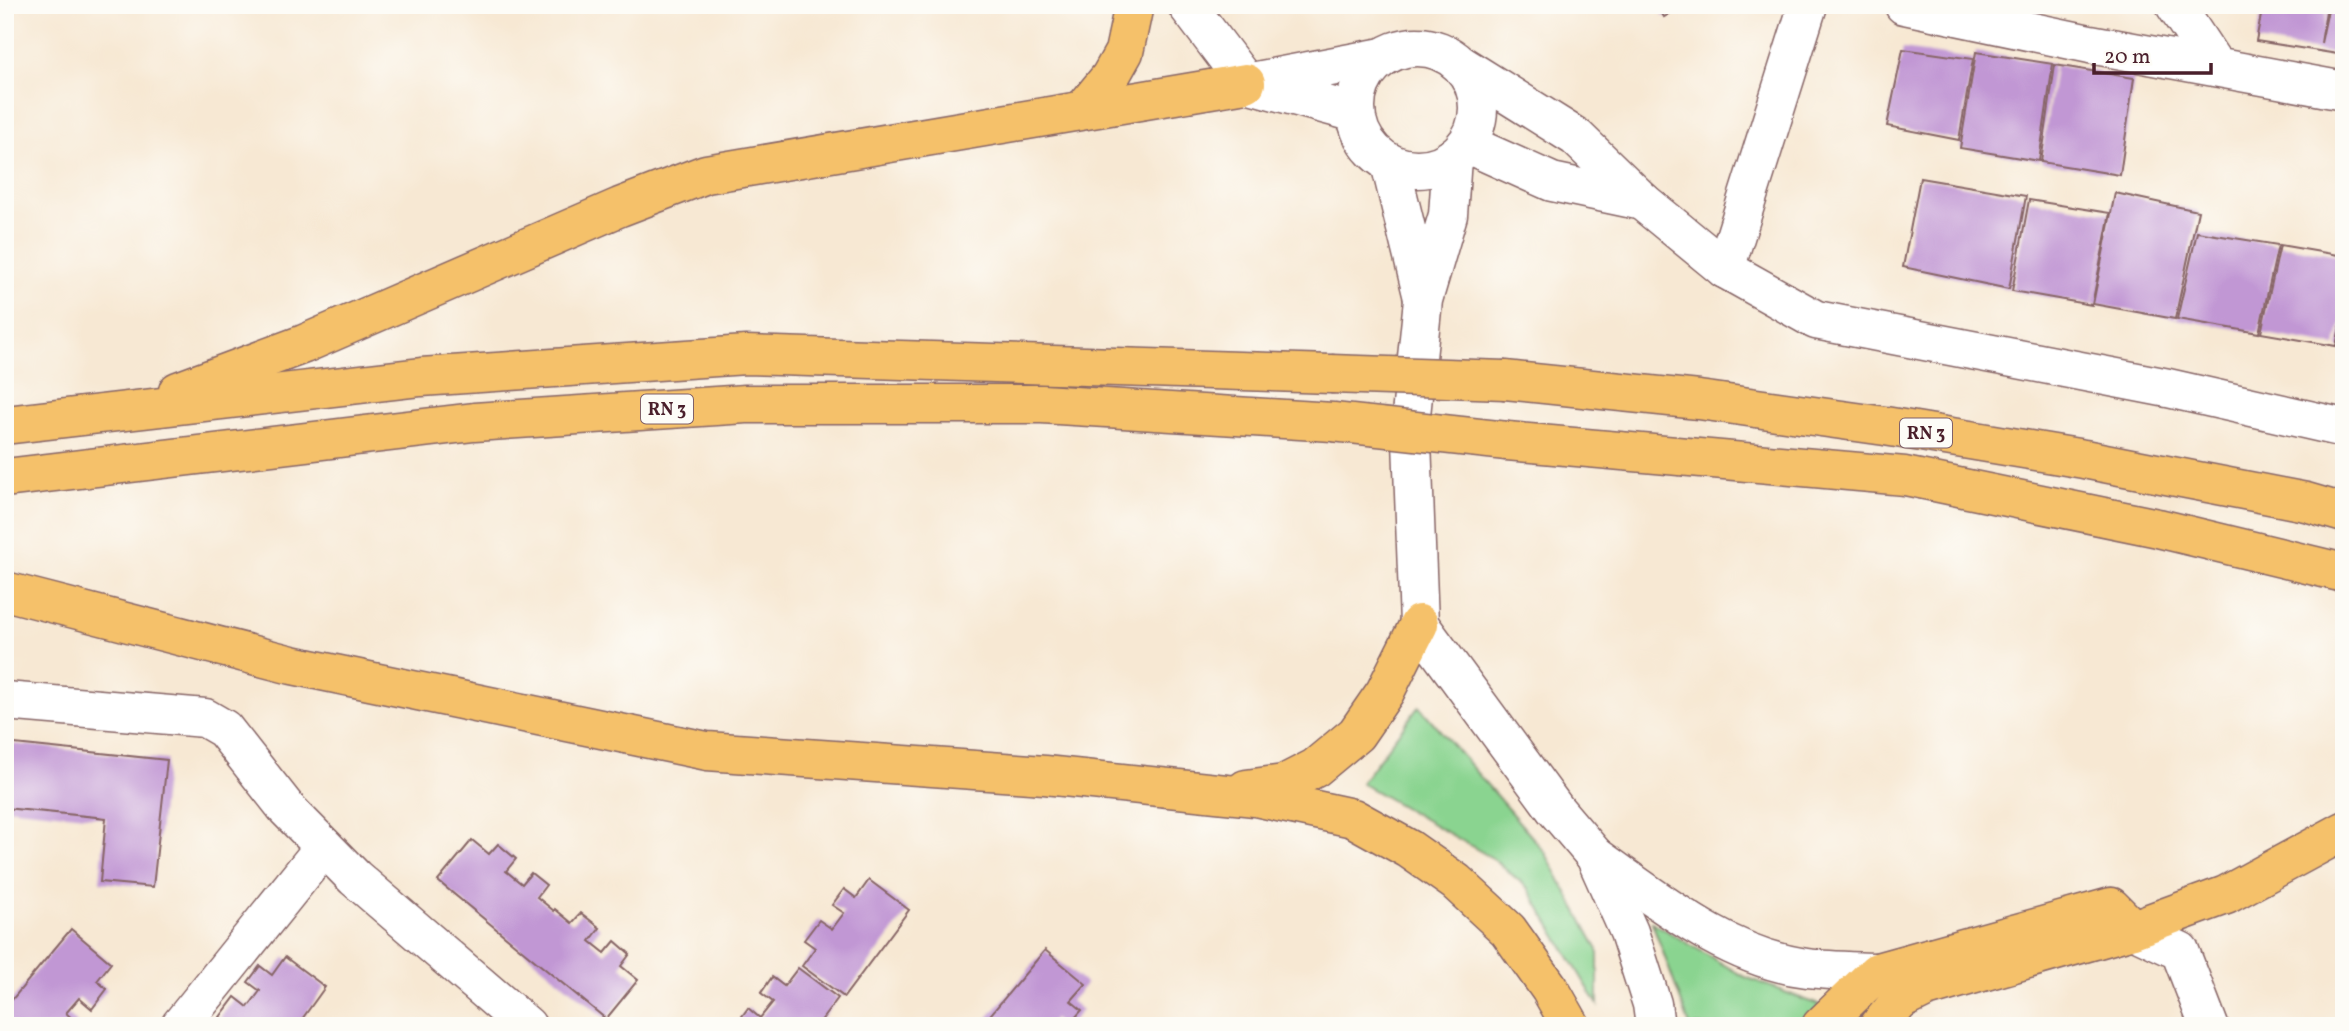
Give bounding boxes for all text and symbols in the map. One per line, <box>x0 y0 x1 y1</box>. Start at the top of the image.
scale bar <box>2094 32 2211 76</box>
text: 20 m <box>2104 43 2150 72</box>
road number: RN 3 <box>641 394 693 424</box>
road number: RN 3 <box>1900 418 1952 447</box>

